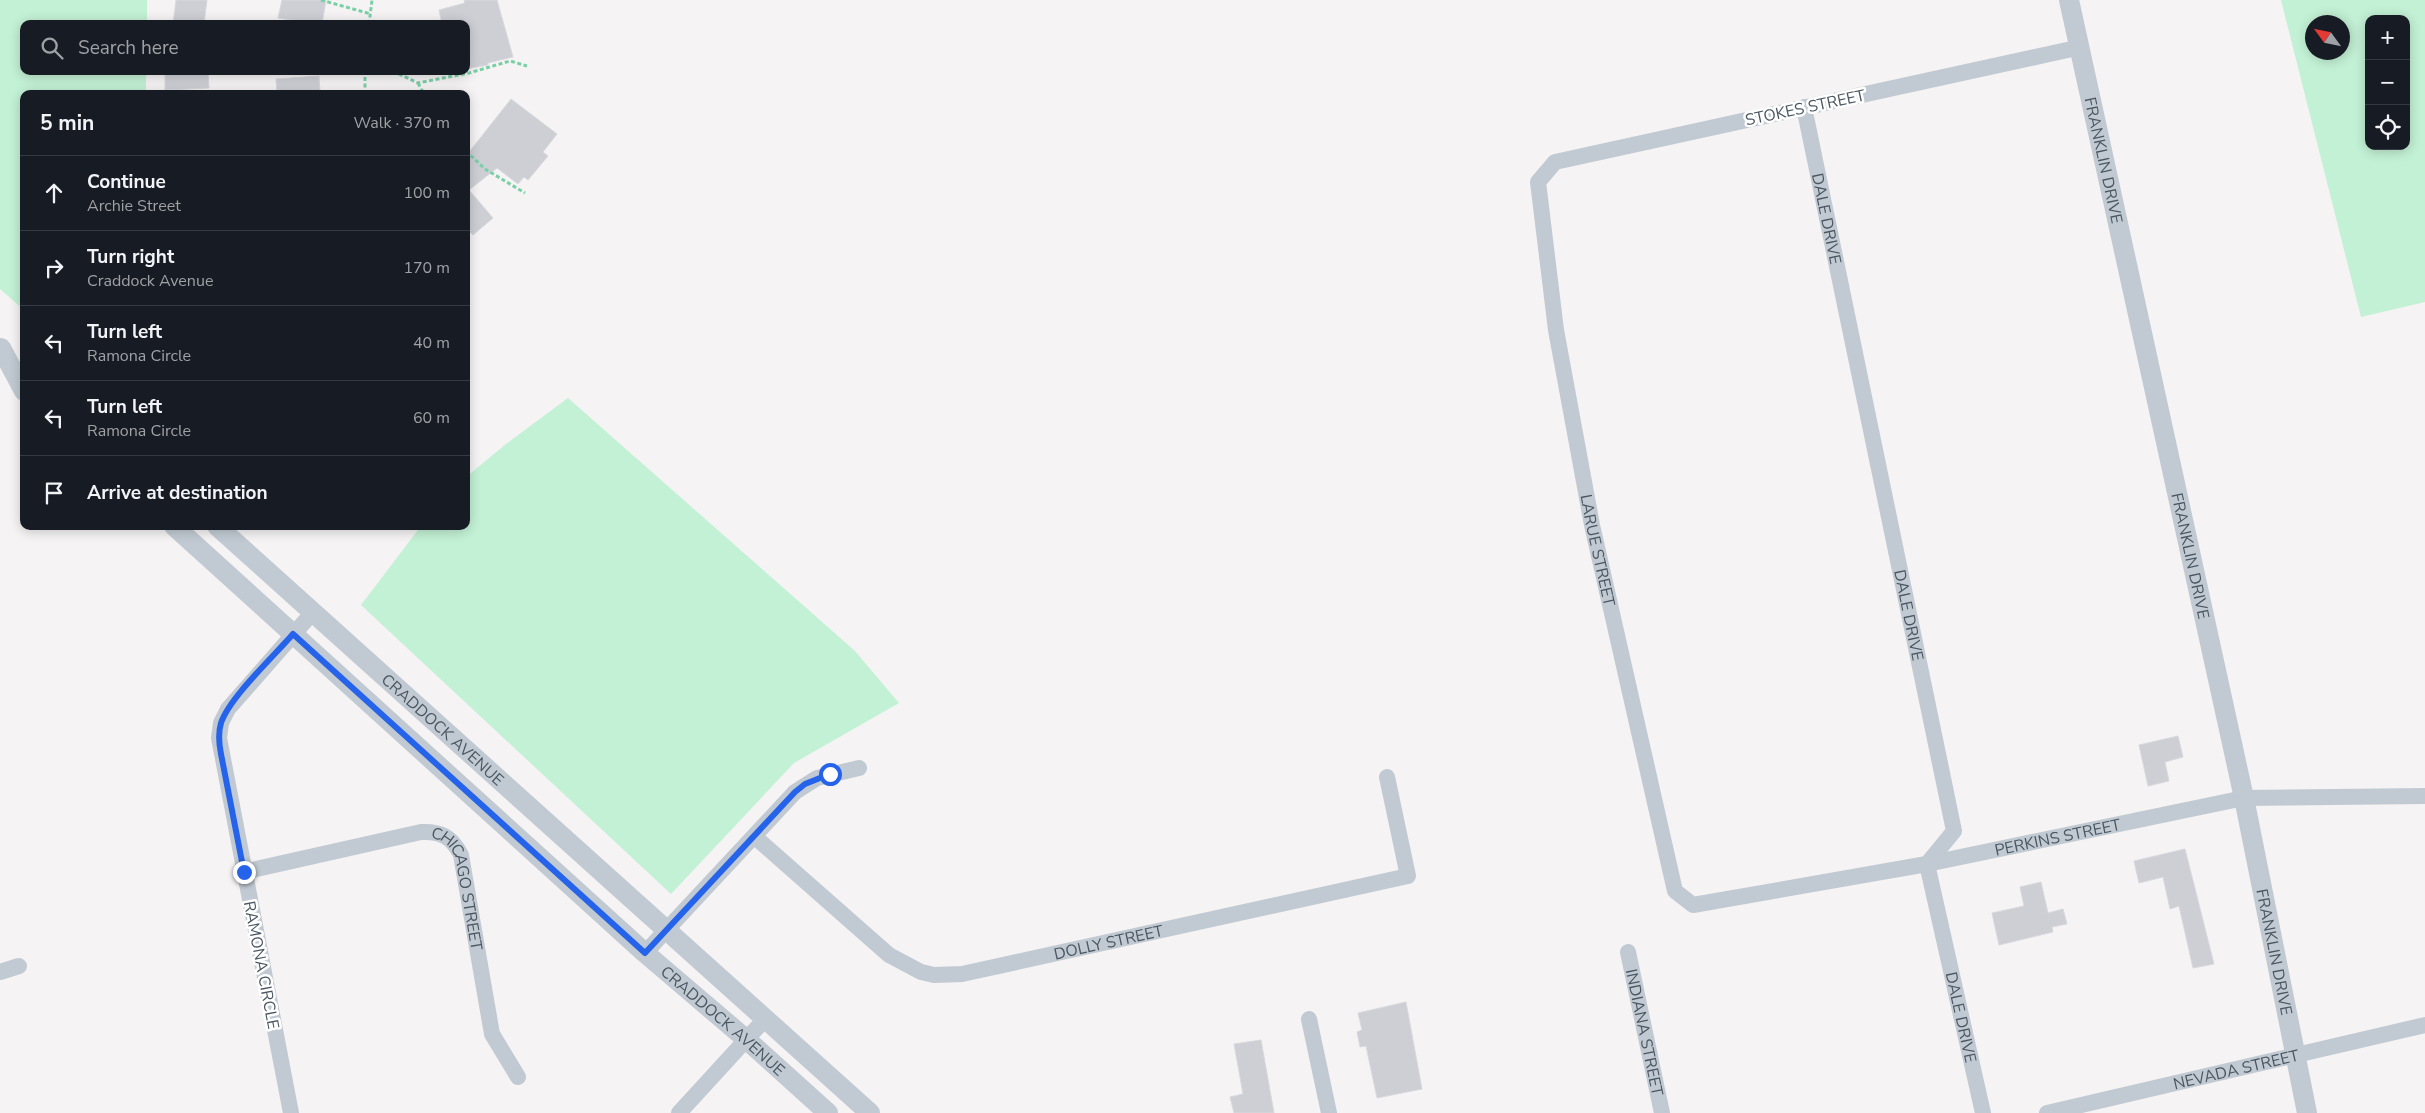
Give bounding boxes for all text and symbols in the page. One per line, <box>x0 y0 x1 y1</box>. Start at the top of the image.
north arrow <box>2305 15 2350 60</box>
map controls <box>2365 15 2410 150</box>
button: + <box>2365 15 2410 60</box>
search box <box>20 20 470 75</box>
icon: search <box>38 34 66 62</box>
text: Search here <box>78 35 179 61</box>
button: − <box>2365 60 2410 105</box>
street label: STOKES STREET <box>1743 84 1867 131</box>
street label: FRANKLIN DRIVE <box>2079 95 2128 226</box>
button: locate <box>2365 105 2410 150</box>
text: 5 min <box>40 109 94 137</box>
text: Walk · 370 m <box>354 112 450 134</box>
text: Continue <box>87 169 166 195</box>
street label: DALE DRIVE <box>1806 171 1846 266</box>
icon: ahead <box>40 179 68 207</box>
text: 100 m <box>403 182 450 204</box>
text: Archie Street <box>87 195 181 217</box>
text: Turn right <box>87 244 174 270</box>
icon: right <box>40 254 68 282</box>
text: 170 m <box>403 257 450 279</box>
text: Craddock Avenue <box>87 270 213 292</box>
text: Turn left <box>87 319 162 345</box>
icon: left <box>40 329 68 357</box>
text: 40 m <box>413 332 450 354</box>
text: Ramona Circle <box>87 345 191 367</box>
text: Turn left <box>87 394 162 420</box>
icon: left <box>40 404 68 432</box>
text: 60 m <box>413 407 450 429</box>
text: Ramona Circle <box>87 420 191 442</box>
icon: arrive <box>40 479 68 507</box>
text: Arrive at destination <box>87 480 268 506</box>
street label: FRANKLIN DRIVE <box>2165 491 2214 621</box>
street label: LARUE STREET <box>1575 493 1620 609</box>
street label: DALE DRIVE <box>1888 568 1928 663</box>
street label: CRADDOCK AVENUE <box>376 669 508 791</box>
route start <box>819 763 842 786</box>
street label: PERKINS STREET <box>1993 814 2123 862</box>
street label: CHICAGO STREET <box>429 822 487 952</box>
route end <box>233 861 256 884</box>
street label: FRANKLIN DRIVE <box>2250 887 2297 1017</box>
street label: RAMONA CIRCLE <box>238 899 284 1031</box>
street label: DOLLY STREET <box>1052 920 1166 966</box>
street label: CRADDOCK AVENUE <box>656 961 789 1081</box>
street label: INDIANA STREET <box>1620 967 1668 1098</box>
street label: DALE DRIVE <box>1940 970 1981 1065</box>
street label: NEVADA STREET <box>2171 1045 2302 1095</box>

